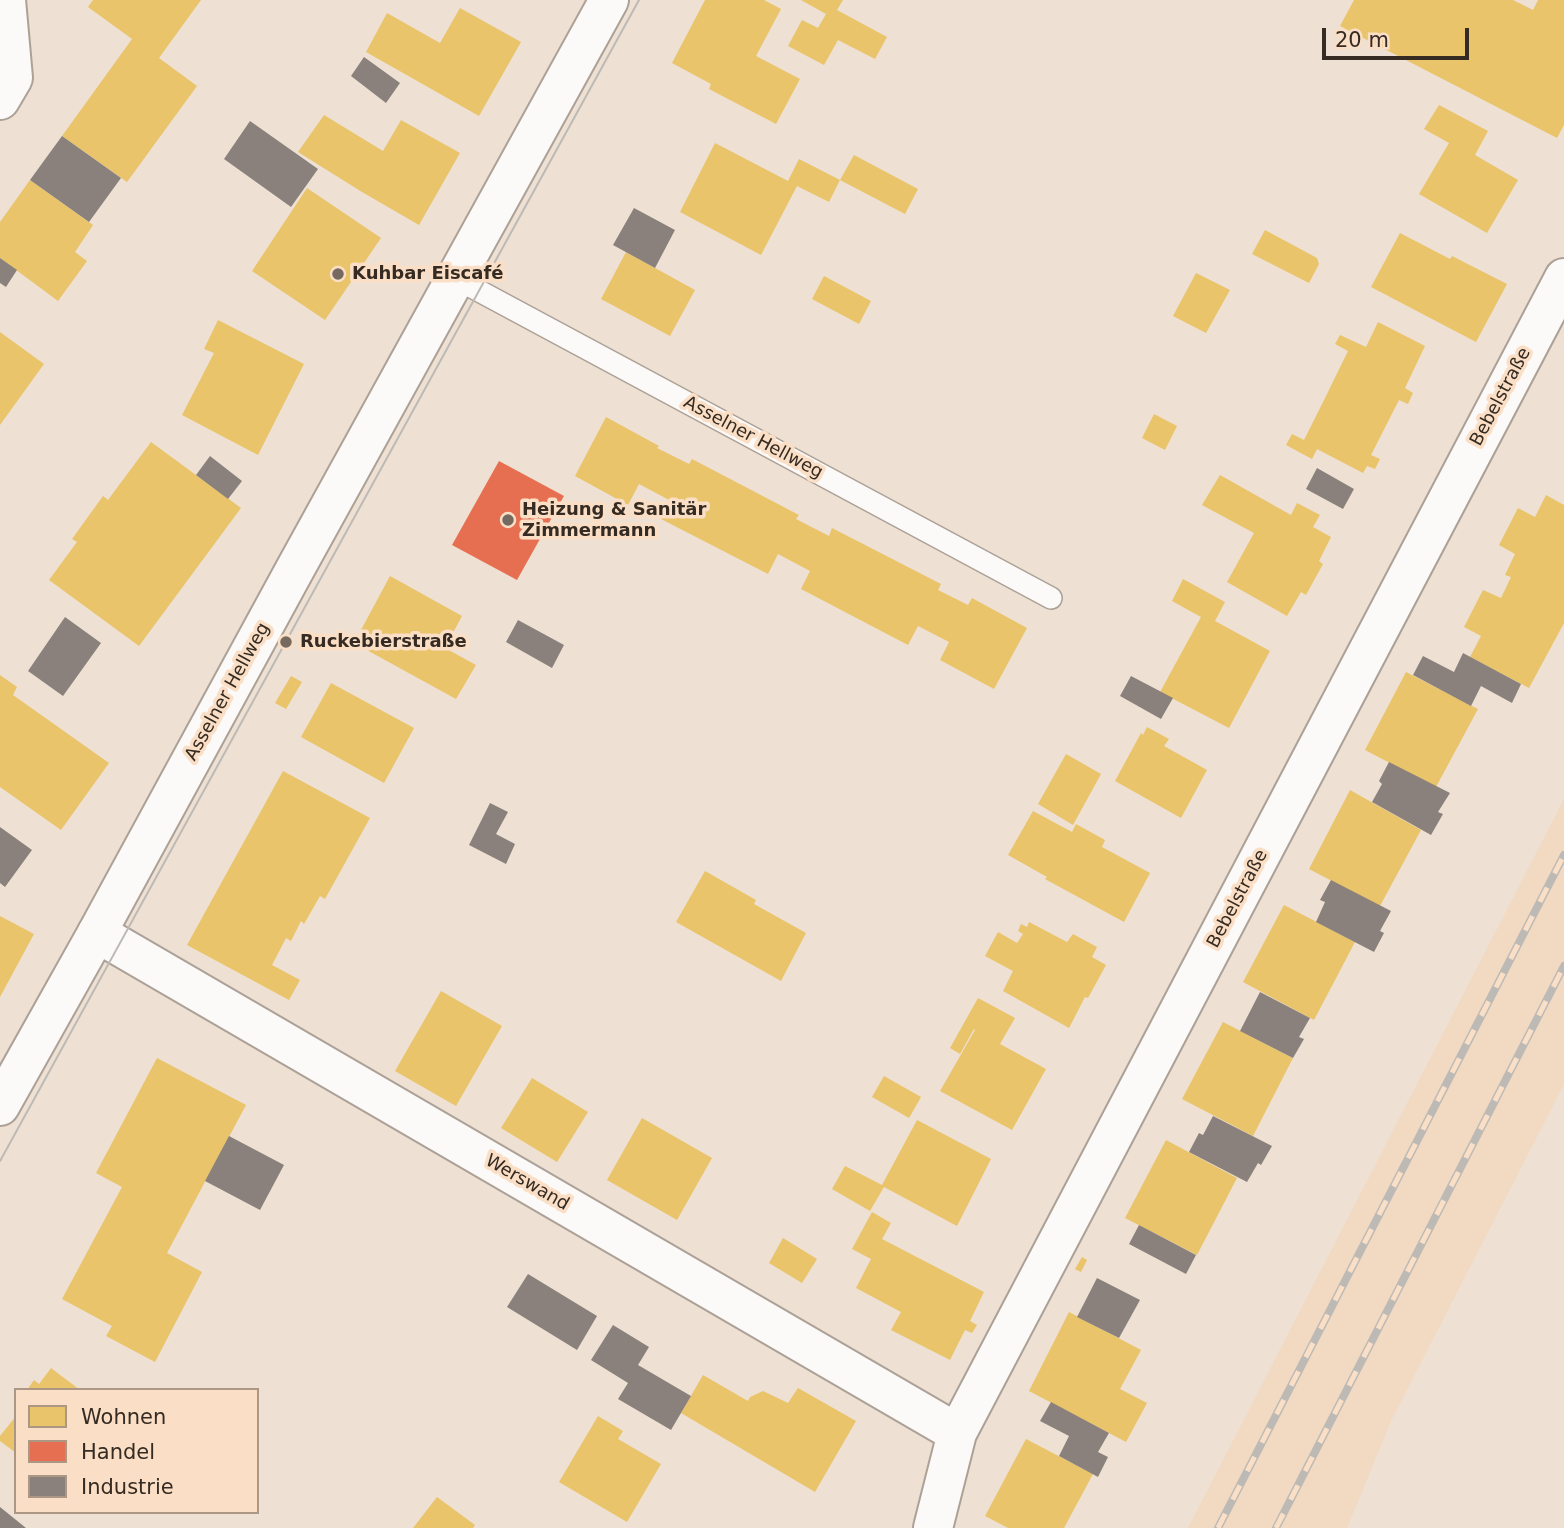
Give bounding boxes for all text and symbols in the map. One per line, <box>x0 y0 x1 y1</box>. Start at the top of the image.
scale bar <box>1326 14 1473 58</box>
text: 20 m <box>1335 28 1389 52</box>
place label: Kuhbar Eiscafé <box>352 263 503 285</box>
marker: Kuhbar Eiscafé <box>330 266 346 282</box>
street label: Bebelstraße <box>1466 344 1536 450</box>
street label: Asselner Hellweg <box>680 392 826 484</box>
place label: Heizung & Sanitär Zimmermann <box>522 499 706 542</box>
marker: Heizung & Sanitär Zimmermann <box>500 512 516 528</box>
street label: Asselner Hellweg <box>181 619 275 765</box>
place label: Ruckebierstraße <box>300 631 467 653</box>
marker: Ruckebierstraße <box>278 634 294 650</box>
street label: Bebelstraße <box>1203 846 1273 952</box>
street label: Werswand <box>481 1150 573 1216</box>
legend <box>14 1388 259 1514</box>
text: Wohnen <box>81 1405 166 1429</box>
text: Handel <box>81 1440 155 1464</box>
text: Industrie <box>81 1475 174 1499</box>

